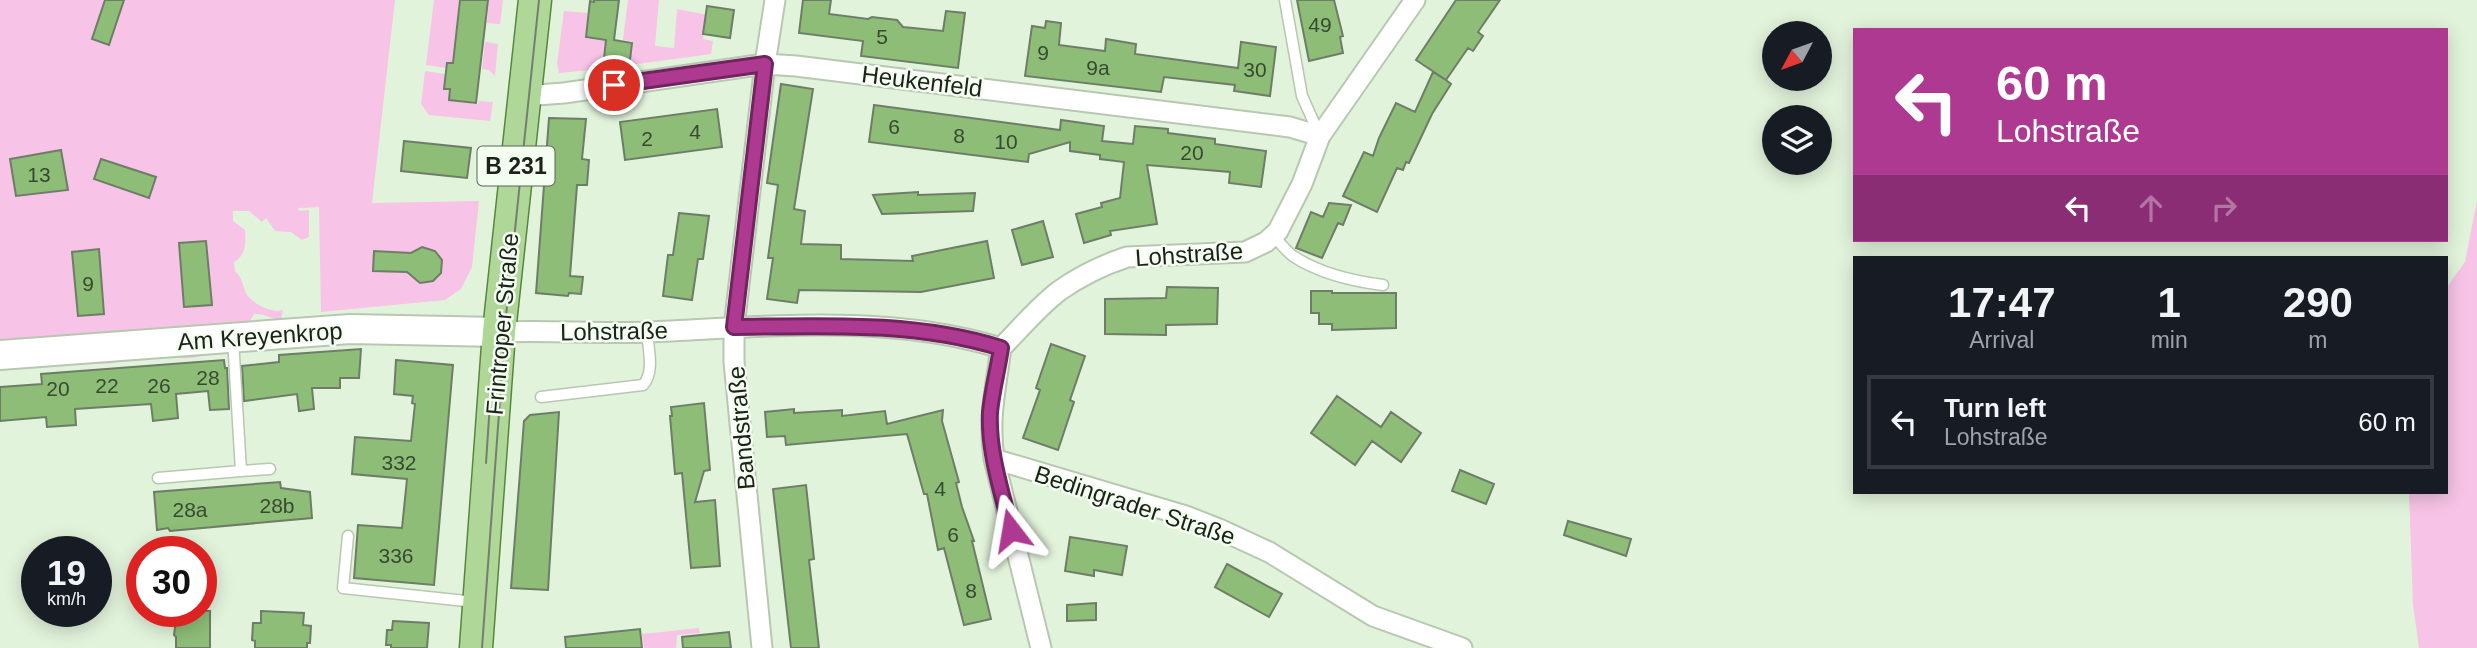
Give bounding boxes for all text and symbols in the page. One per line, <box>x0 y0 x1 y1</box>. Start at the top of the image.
house number: 49 <box>1308 13 1332 36</box>
north arrow <box>1762 21 1832 91</box>
map controls <box>1762 21 1832 175</box>
house number: 5 <box>876 25 888 48</box>
house number: 9 <box>1037 41 1049 64</box>
pin <box>584 55 644 115</box>
house number: 9a <box>1086 56 1110 79</box>
icon: left <box>1881 56 1972 147</box>
text: 60 m <box>1996 56 2108 110</box>
house number: 30 <box>1243 58 1267 81</box>
street label: Heukenfeld <box>860 60 984 102</box>
icon: arrive <box>595 66 633 104</box>
button: layers <box>1762 105 1832 175</box>
text: Lohstraße <box>1996 113 2140 149</box>
house number: 6 <box>888 115 900 138</box>
house number: 4 <box>689 120 701 143</box>
house number: 8 <box>953 124 965 147</box>
house number: 2 <box>641 127 653 150</box>
house number: 10 <box>994 130 1018 153</box>
house number: 20 <box>1180 141 1204 164</box>
road number: B 231 <box>477 146 554 186</box>
house number: 13 <box>27 163 51 186</box>
icon: left <box>2059 189 2097 227</box>
icon: ahead <box>2132 189 2170 227</box>
icon: right <box>2205 189 2243 227</box>
street label: Frintroper Straße <box>481 232 523 416</box>
street label: Lohstraße <box>1134 237 1244 271</box>
house number: 9 <box>82 272 94 295</box>
text: 17:47 <box>1948 279 2056 326</box>
text: 1 <box>2157 279 2181 326</box>
text: 290 <box>2283 279 2353 326</box>
street label: Am Kreyenkrop <box>177 317 343 355</box>
street label: Lohstraße <box>560 317 668 345</box>
text: Arrival <box>1969 327 2034 353</box>
text: min <box>2151 327 2188 353</box>
text: m <box>2308 327 2327 353</box>
street label: Bandstraße <box>722 365 760 491</box>
house number: 28 <box>196 366 220 389</box>
house number: 22 <box>95 374 119 397</box>
house number: 26 <box>147 374 171 397</box>
house number: 20 <box>46 377 70 400</box>
text: Turn left <box>1944 393 2046 423</box>
icon: left <box>1885 403 1923 441</box>
text: 60 m <box>2358 407 2416 437</box>
text: Lohstraße <box>1944 424 2048 450</box>
house number: 332 <box>381 451 417 474</box>
street label: Bedingrader Straße <box>1031 460 1239 550</box>
house number: 4 <box>934 477 946 500</box>
position arrow <box>974 493 1048 567</box>
house number: 28b <box>259 494 295 517</box>
house number: 28a <box>172 498 208 521</box>
house number: 6 <box>947 523 959 546</box>
speed limit sign: 30 <box>126 536 217 627</box>
house number: 336 <box>378 544 414 567</box>
text: 19 <box>47 553 86 592</box>
house number: 8 <box>965 579 977 602</box>
text: km/h <box>47 589 86 609</box>

